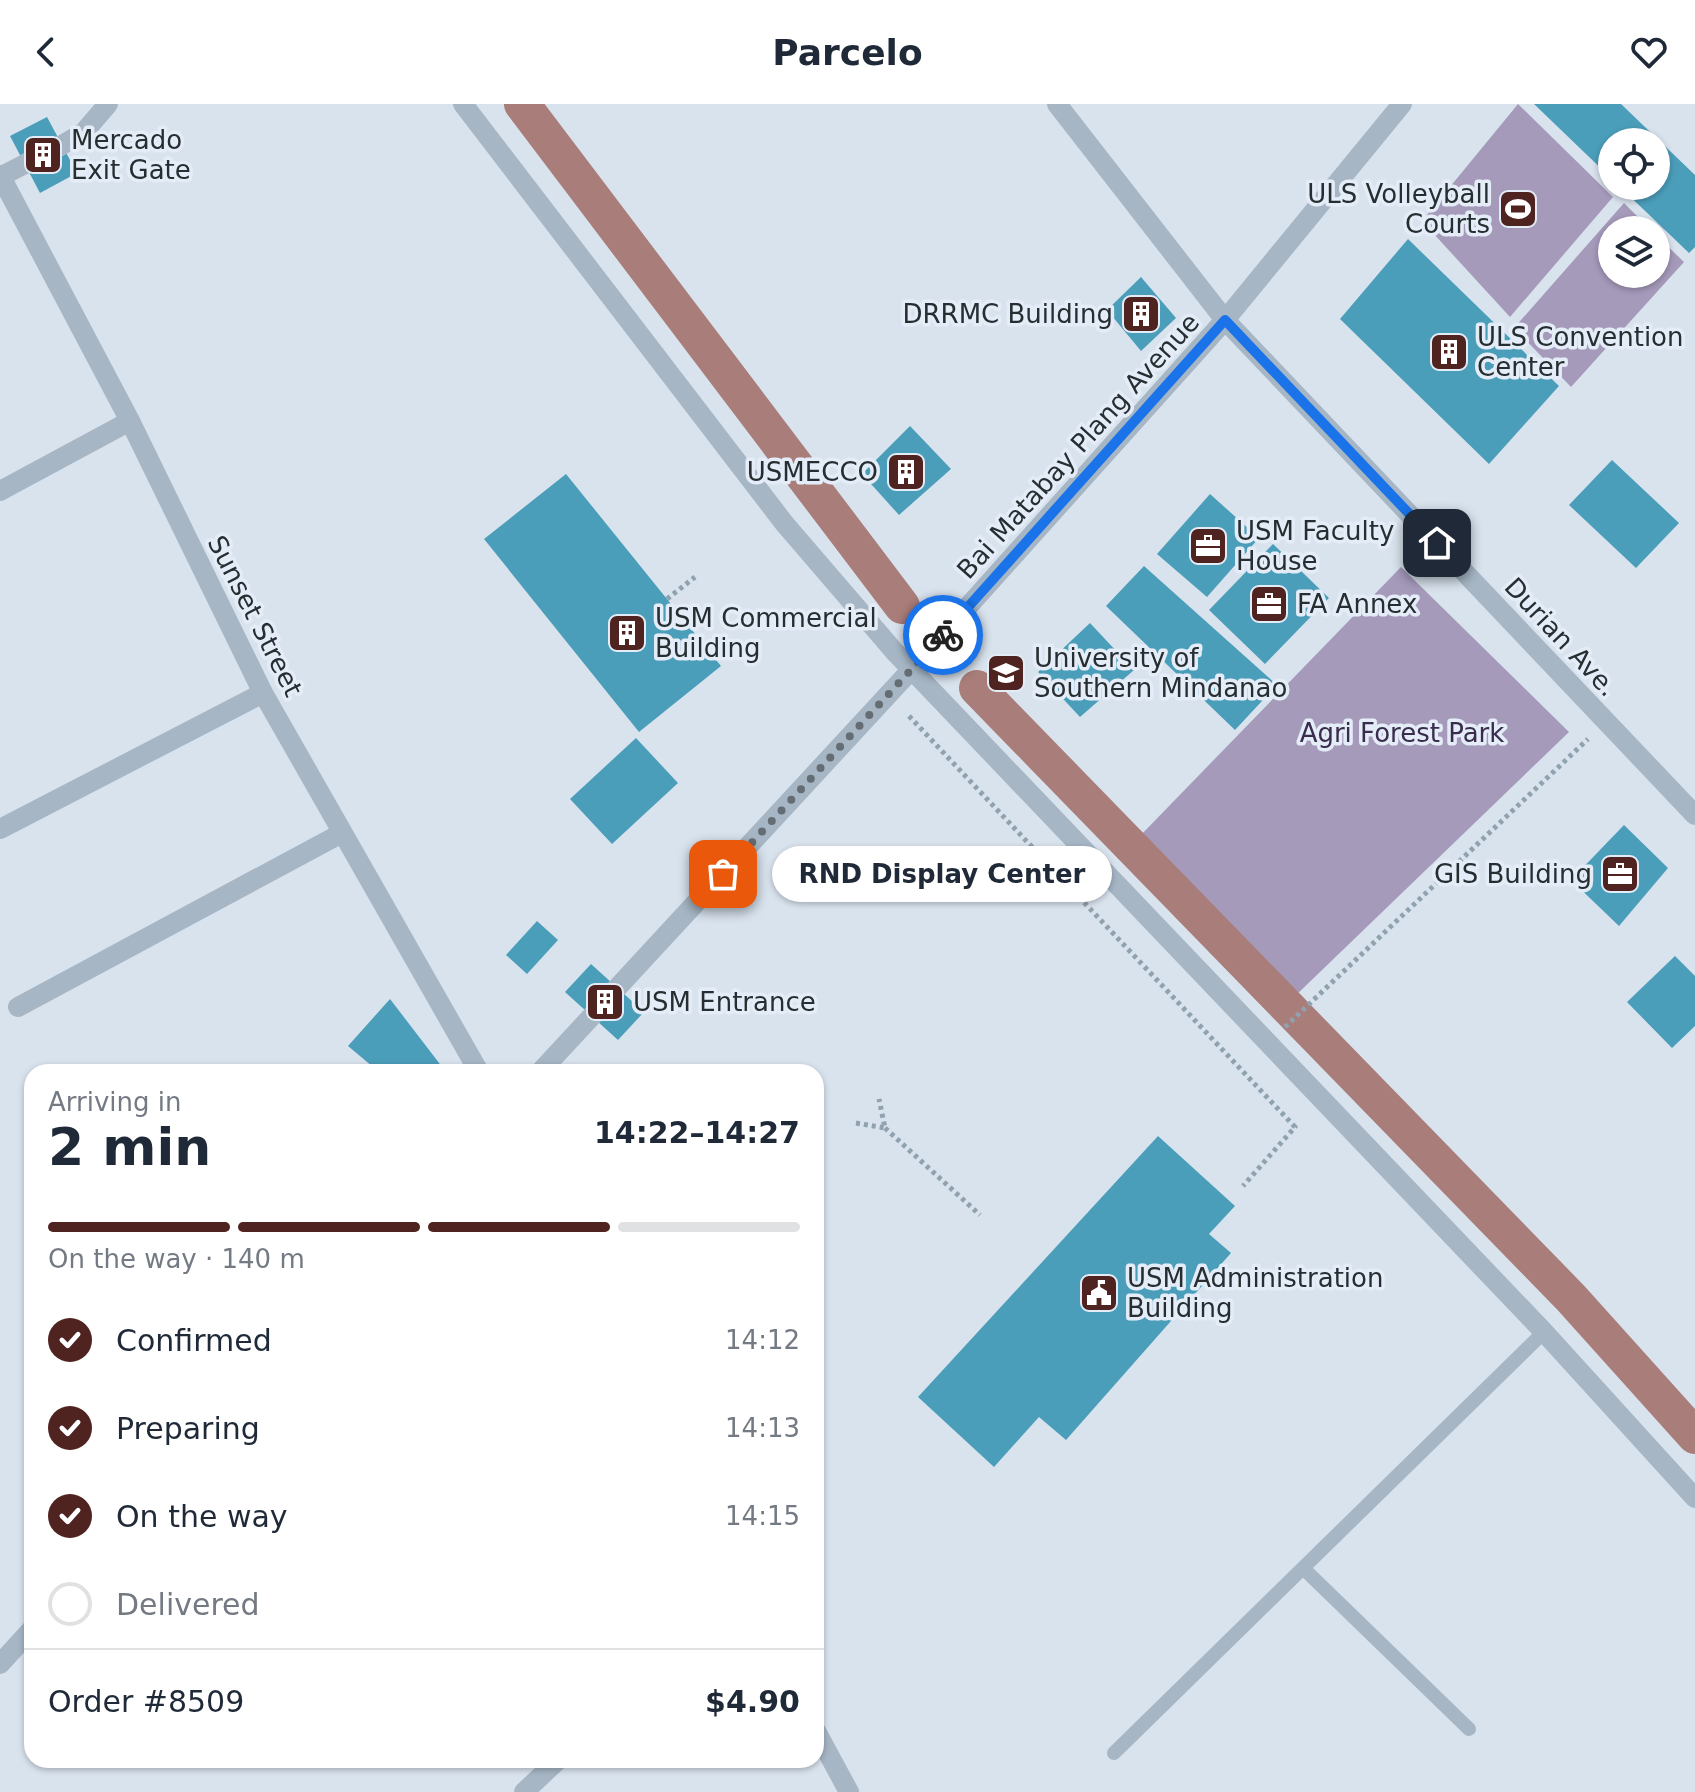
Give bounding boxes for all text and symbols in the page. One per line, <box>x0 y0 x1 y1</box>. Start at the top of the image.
icon: back <box>24 30 68 74</box>
icon: heart <box>1627 30 1671 74</box>
text: Parcelo <box>772 32 923 73</box>
place label: Mercado Exit Gate <box>71 125 191 185</box>
map controls <box>1598 128 1670 288</box>
button: locate <box>1598 128 1670 200</box>
building icon: Mercado Exit Gate <box>22 134 64 176</box>
place label: ULS Volleyball Courts <box>1307 179 1490 239</box>
sports icon: ULS Volleyball Courts <box>1497 188 1539 230</box>
button: layers <box>1598 216 1670 288</box>
building icon: DRRMC Building <box>1120 293 1162 335</box>
place label: DRRMC Building <box>903 299 1113 329</box>
street label: Bai Matabay Plang Avenue <box>951 307 1205 585</box>
place label: ULS Convention Center <box>1477 322 1684 382</box>
building icon: ULS Convention Center <box>1428 331 1470 373</box>
building icon: USMECCO <box>885 451 927 493</box>
place label: USMECCO <box>747 457 878 487</box>
pin <box>1403 509 1471 577</box>
place label: USM Faculty House <box>1236 516 1394 576</box>
icon: home <box>1415 521 1459 565</box>
office icon: USM Faculty House <box>1187 525 1229 567</box>
street label: Sunset Street <box>202 531 308 701</box>
street label: Durian Ave. <box>1499 572 1623 702</box>
office icon: FA Annex <box>1248 583 1290 625</box>
place label: FA Annex <box>1297 589 1417 619</box>
courier <box>903 595 983 675</box>
place label: USM Commercial Building <box>655 603 877 663</box>
building icon: USM Commercial Building <box>606 612 648 654</box>
icon: bike <box>921 613 965 657</box>
place label: University of Southern Mindanao <box>1034 643 1287 703</box>
school or university icon: University of Southern Mindanao <box>985 652 1027 694</box>
park label: Agri Forest Park <box>1300 718 1504 748</box>
pin <box>689 840 757 908</box>
callout: RND Display Center <box>771 846 1111 902</box>
icon: bag <box>701 852 745 896</box>
office icon: GIS Building <box>1599 853 1641 895</box>
text: RND Display Center <box>799 859 1085 889</box>
place label: GIS Building <box>1434 859 1592 889</box>
building icon: USM Entrance <box>584 981 626 1023</box>
place label: USM Entrance <box>633 987 816 1017</box>
text: Arriving in <box>48 1087 182 1117</box>
text: 14:22–14:27 <box>594 1115 800 1150</box>
text: 2 min <box>48 1117 211 1177</box>
text: On the way · 140 m <box>48 1244 305 1274</box>
place label: USM Administration Building <box>1127 1263 1383 1323</box>
public building icon: USM Administration Building <box>1078 1272 1120 1314</box>
icon: check <box>48 1318 92 1362</box>
text: Confirmed <box>116 1323 272 1358</box>
text: 14:12 <box>725 1325 800 1355</box>
icon: check <box>48 1406 92 1450</box>
text: Preparing <box>116 1411 260 1446</box>
text: 14:13 <box>725 1413 800 1443</box>
icon: check <box>48 1494 92 1538</box>
text: On the way <box>116 1499 288 1534</box>
text: 14:15 <box>725 1501 800 1531</box>
text: Delivered <box>116 1587 260 1622</box>
text: Order #8509 <box>48 1684 244 1719</box>
text: $4.90 <box>705 1684 800 1719</box>

